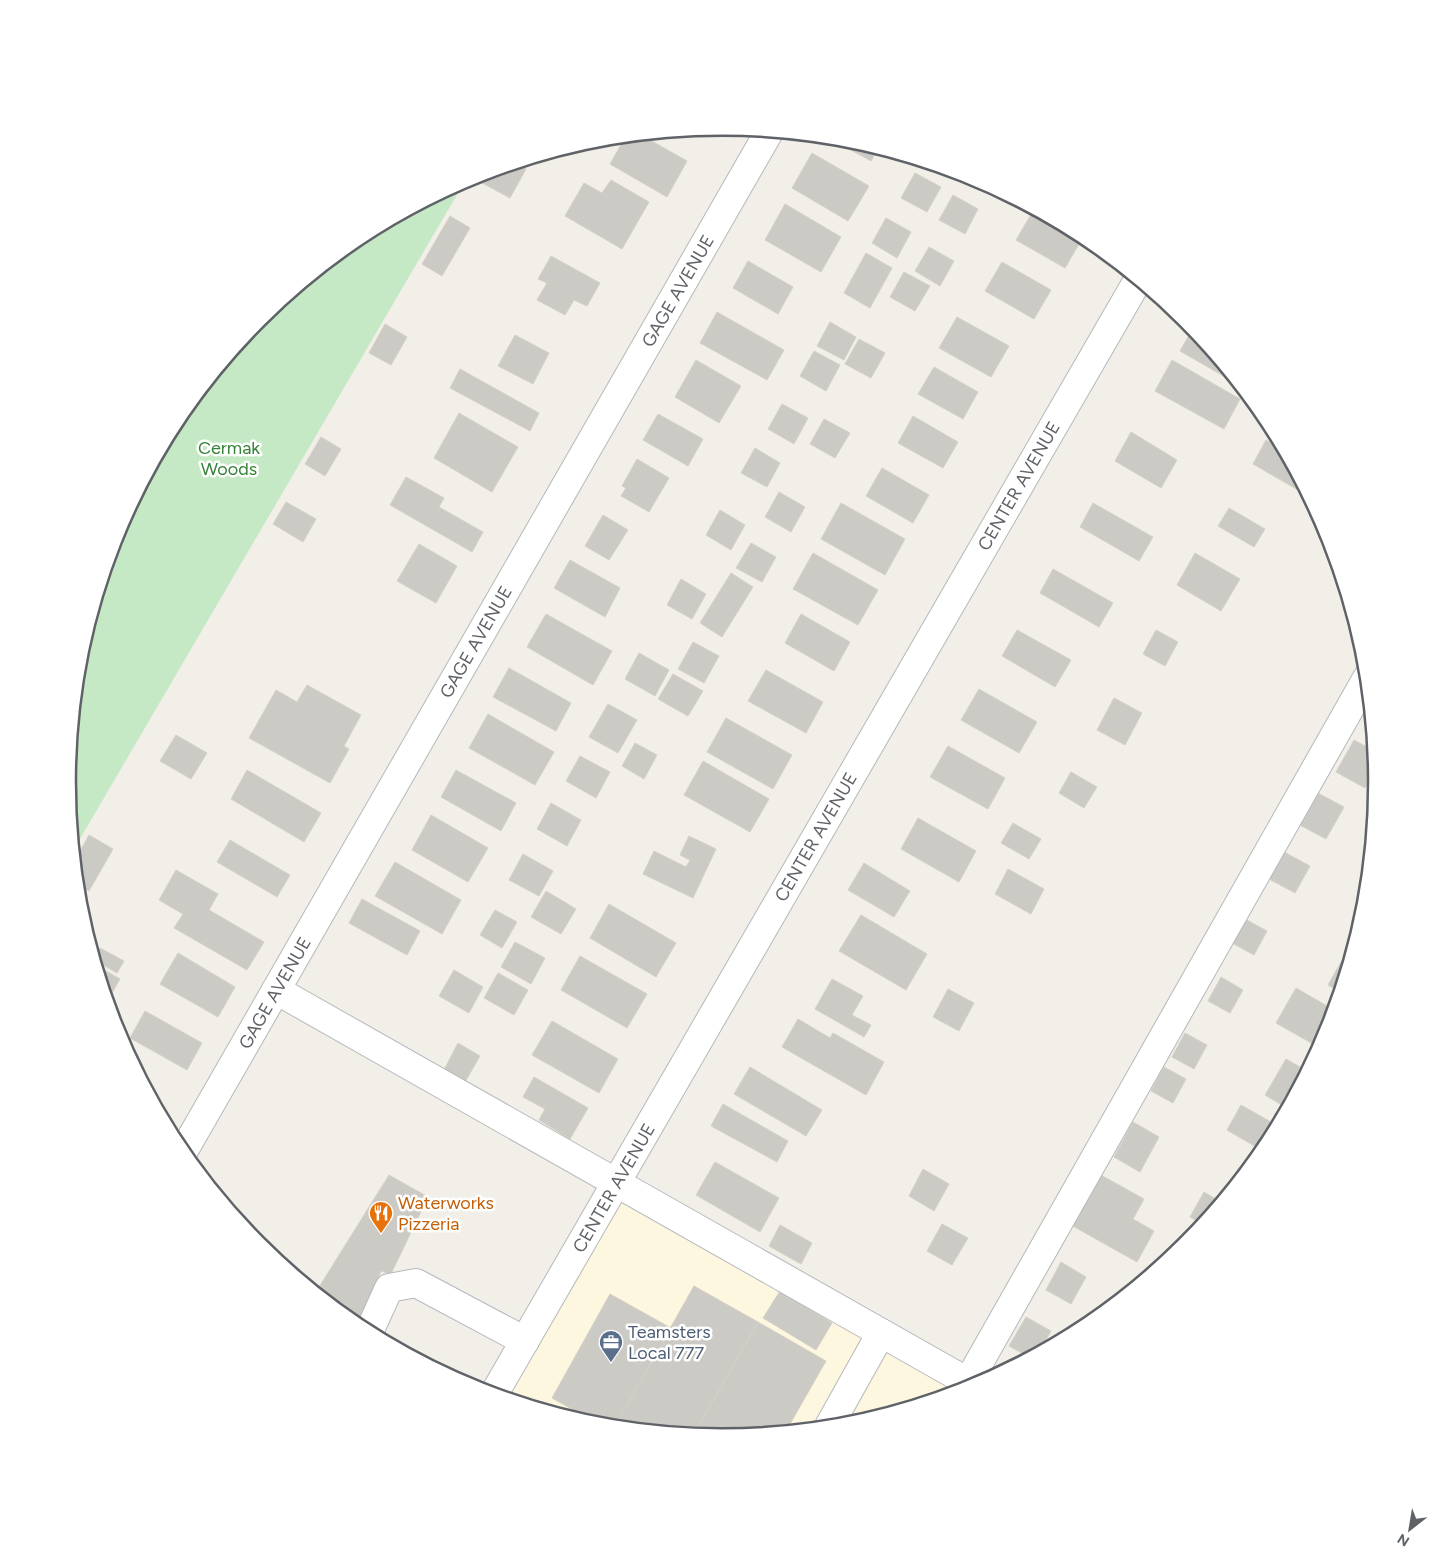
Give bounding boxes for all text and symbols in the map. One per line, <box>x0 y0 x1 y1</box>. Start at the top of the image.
street label: GAGE AVENUE <box>637 231 719 351</box>
street label: CENTER AVENUE <box>973 417 1065 555</box>
park label: Cermak Woods <box>198 437 260 480</box>
street label: GAGE AVENUE <box>435 582 517 702</box>
street label: CENTER AVENUE <box>770 768 862 906</box>
street label: GAGE AVENUE <box>234 933 316 1053</box>
street label: CENTER AVENUE <box>568 1119 660 1257</box>
place label: Waterworks Pizzeria <box>398 1192 494 1235</box>
restaurant icon: Waterworks Pizzeria <box>368 1200 394 1234</box>
place label: Teamsters Local 777 <box>628 1321 711 1364</box>
office icon: Teamsters Local 777 <box>598 1329 624 1363</box>
north arrow <box>1385 1504 1435 1554</box>
text: N <box>1395 1530 1413 1550</box>

